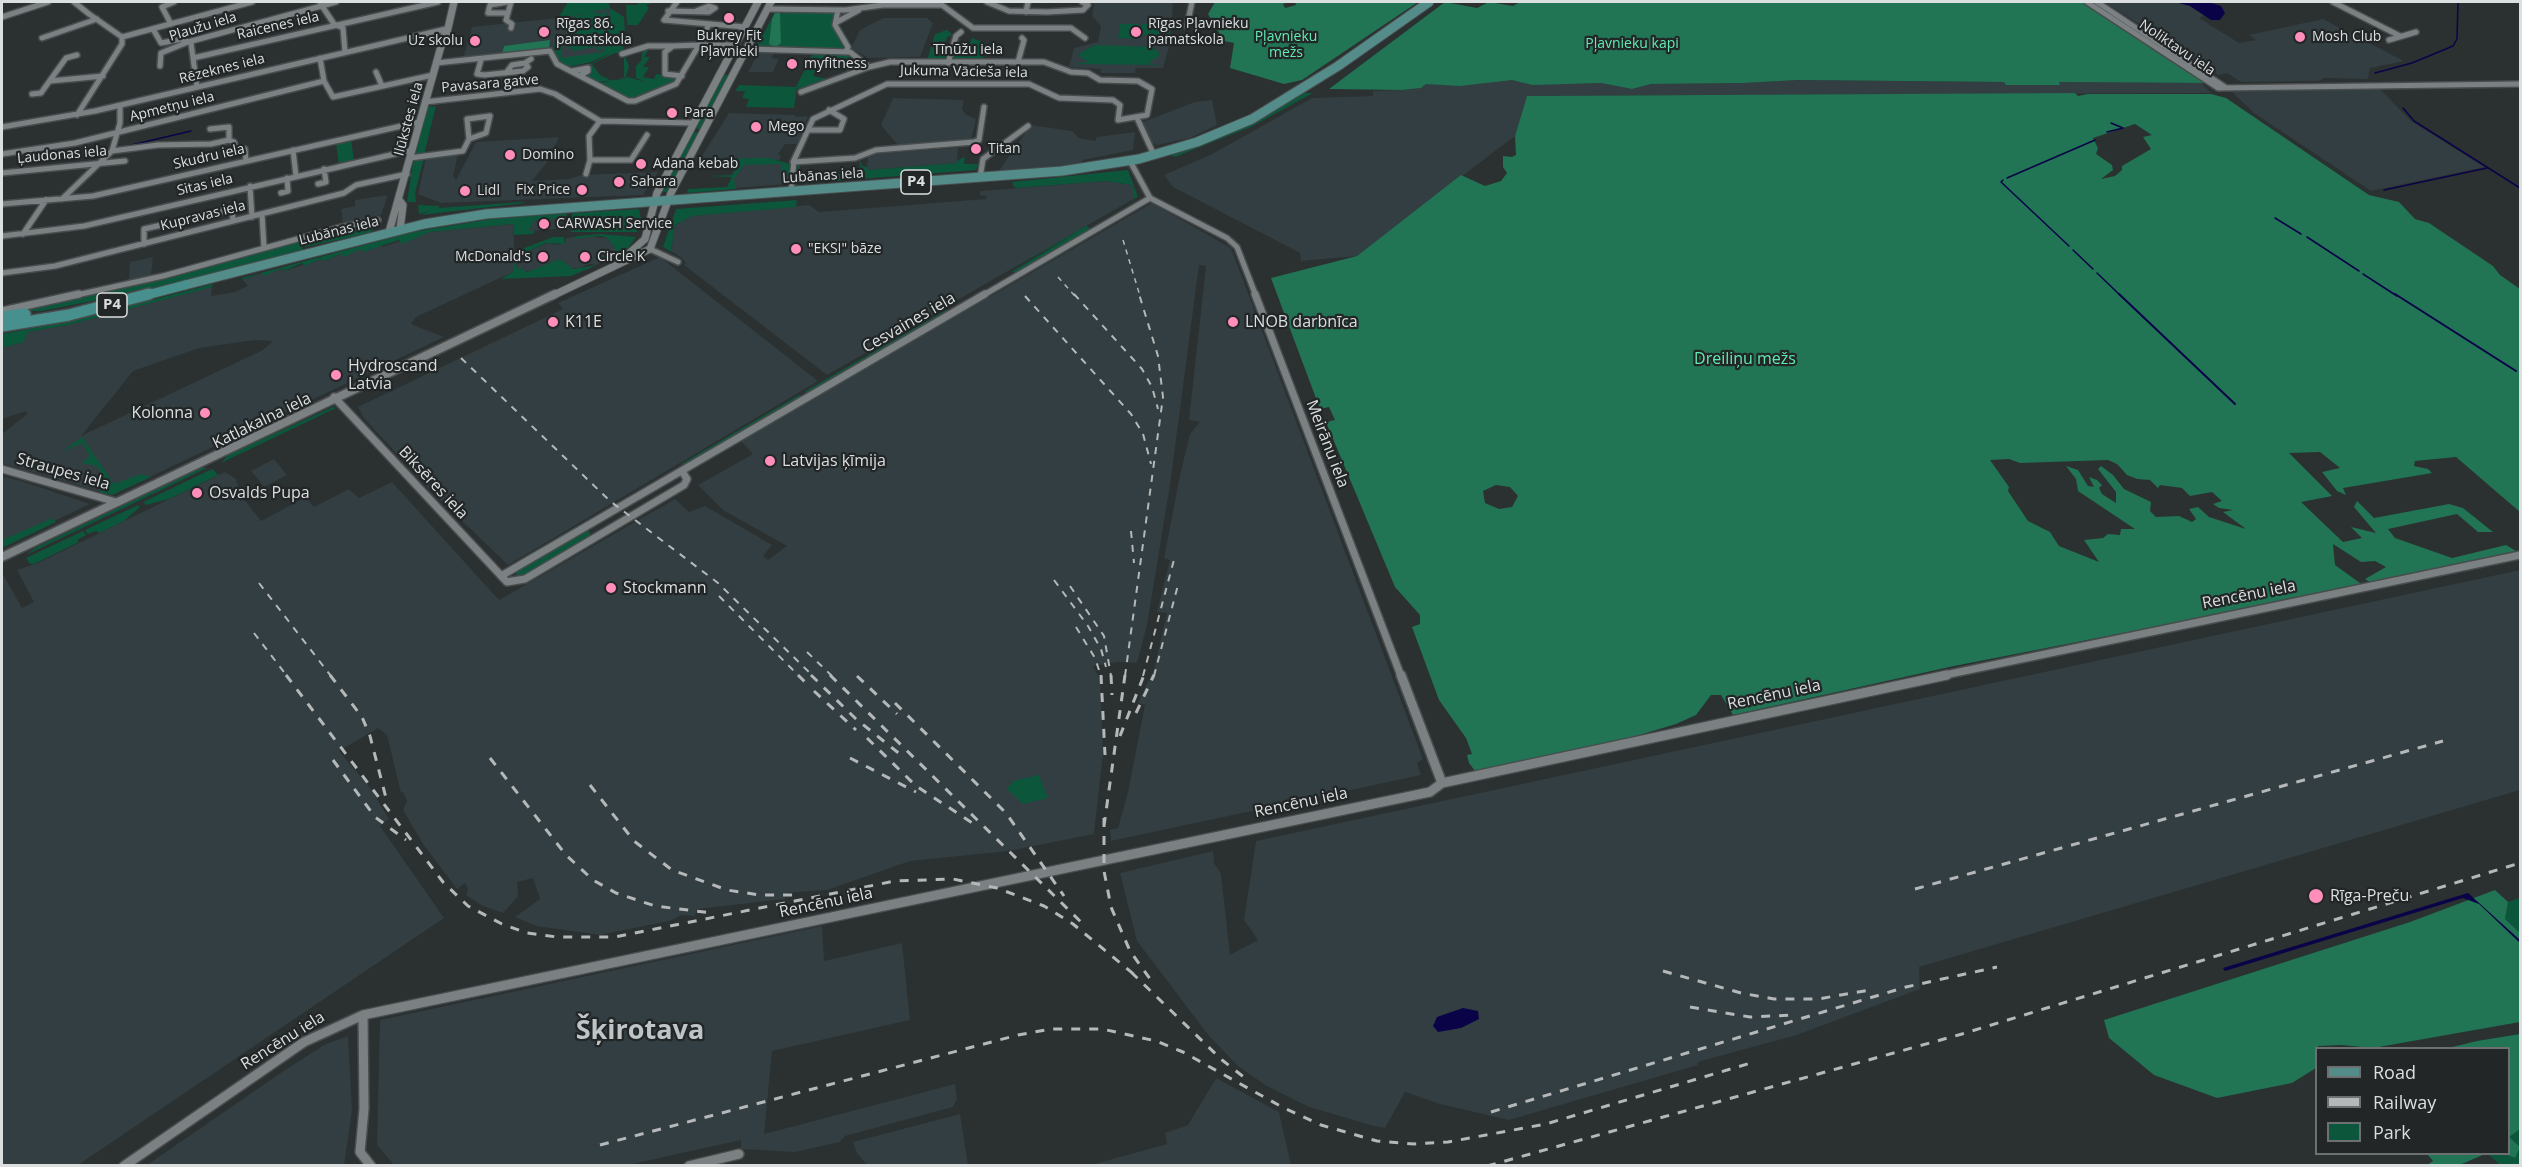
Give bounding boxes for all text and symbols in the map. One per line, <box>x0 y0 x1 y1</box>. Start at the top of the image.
street label: Raicenes iela <box>235 8 321 44</box>
street label: Plaužu iela <box>167 9 239 45</box>
marker: Bukrey Fit Pļavnieki <box>722 11 736 25</box>
place label: Rīgas 86. pamatskola <box>556 16 632 48</box>
place label: Rīgas Pļavnieku pamatskola <box>1148 16 1249 48</box>
street label: Noliktavu iela <box>2136 16 2218 80</box>
marker: Rīgas 86. pamatskola <box>537 25 551 39</box>
marker: Rīgas Pļavnieku pamatskola <box>1129 25 1143 39</box>
place label: Bukrey Fit Pļavnieki <box>697 28 761 60</box>
park label: Pļavnieku mežs <box>1255 29 1317 62</box>
place label: Mosh Club <box>2312 29 2381 45</box>
marker: Mosh Club <box>2293 30 2307 44</box>
place label: Uz skolu <box>408 33 463 49</box>
marker: Uz skolu <box>468 34 482 48</box>
park label: Pļavnieku kapi <box>1585 36 1679 52</box>
street label: Tīnūžu iela <box>933 42 1003 58</box>
street label: Rēzeknes iela <box>177 50 267 88</box>
place label: myfitness <box>804 56 867 72</box>
marker: myfitness <box>785 57 799 71</box>
street label: Jukuma Vācieša iela <box>900 62 1028 82</box>
street label: Pavasara gatve <box>441 71 539 97</box>
street label: Ilūkstes iela <box>391 80 427 158</box>
street label: Apmetņu iela <box>128 88 216 126</box>
place label: Para <box>684 105 714 121</box>
marker: Para <box>665 106 679 120</box>
place label: Mego <box>768 119 804 135</box>
marker: Mego <box>749 120 763 134</box>
street label: Skudru iela <box>172 141 246 173</box>
place label: Titan <box>988 141 1021 157</box>
marker: Titan <box>969 142 983 156</box>
street label: Ļaudonas iela <box>16 143 108 167</box>
place label: Domino <box>522 147 574 163</box>
marker: Domino <box>503 148 517 162</box>
place label: Adana kebab <box>653 156 738 172</box>
marker: Adana kebab <box>634 157 648 171</box>
street label: Lubānas iela <box>782 165 864 187</box>
street label: Sitas iela <box>175 170 235 200</box>
road number: P4 <box>901 170 931 194</box>
place label: Sahara <box>631 174 676 190</box>
marker: Sahara <box>612 175 626 189</box>
place label: Fix Price <box>516 182 570 198</box>
place label: Lidl <box>477 183 500 199</box>
marker: Fix Price <box>575 183 589 197</box>
marker: Lidl <box>458 184 472 198</box>
street label: Kupravas iela <box>159 197 247 235</box>
street label: Lubānas iela <box>297 213 381 249</box>
place label: CARWASH Service <box>556 216 672 232</box>
marker: CARWASH Service <box>537 217 551 231</box>
place label: "EKSI" bāze <box>808 241 882 257</box>
marker: "EKSI" bāze <box>789 242 803 256</box>
place label: McDonald's <box>455 249 531 265</box>
place label: Circle K <box>597 249 645 265</box>
marker: McDonald's <box>536 250 550 264</box>
marker: Circle K <box>578 250 592 264</box>
street label: Cesvaines iela <box>859 289 959 357</box>
road number: P4 <box>97 293 127 317</box>
place label: K11E <box>565 312 602 332</box>
place label: LNOB darbnīca <box>1245 312 1358 332</box>
marker: K11E <box>546 315 560 329</box>
marker: LNOB darbnīca <box>1226 315 1240 329</box>
park label: Dreiliņu mežs <box>1694 349 1796 369</box>
place label: Hydroscand Latvia <box>348 356 438 394</box>
marker: Hydroscand Latvia <box>329 368 343 382</box>
street label: Katlakalna iela <box>209 389 315 453</box>
street label: Meirānu iela <box>1301 397 1353 491</box>
place label: Kolonna <box>131 403 193 423</box>
marker: Kolonna <box>198 406 212 420</box>
street label: Biksēres iela <box>394 443 472 523</box>
street label: Straupes iela <box>14 450 112 494</box>
place label: Latvijas ķīmija <box>782 451 886 471</box>
marker: Latvijas ķīmija <box>763 454 777 468</box>
place label: Osvalds Pupa <box>209 483 310 503</box>
marker: Osvalds Pupa <box>190 486 204 500</box>
street label: Rencēnu iela <box>2201 577 2297 613</box>
place label: Stockmann <box>623 578 706 598</box>
marker: Stockmann <box>604 581 618 595</box>
street label: Rencēnu iela <box>1726 676 1822 714</box>
street label: Rencēnu iela <box>1253 784 1349 822</box>
street label: Rencēnu iela <box>778 884 874 922</box>
place label: Rīga-Preču <box>2330 886 2409 906</box>
marker: Rīga-Preču <box>2307 887 2325 905</box>
street label: Rencēnu iela <box>238 1008 328 1074</box>
district label: Šķirotava <box>576 1015 704 1047</box>
legend <box>2315 1047 2510 1155</box>
text: Road <box>2373 1060 2416 1084</box>
text: Railway <box>2373 1090 2436 1114</box>
text: Park <box>2373 1120 2411 1144</box>

